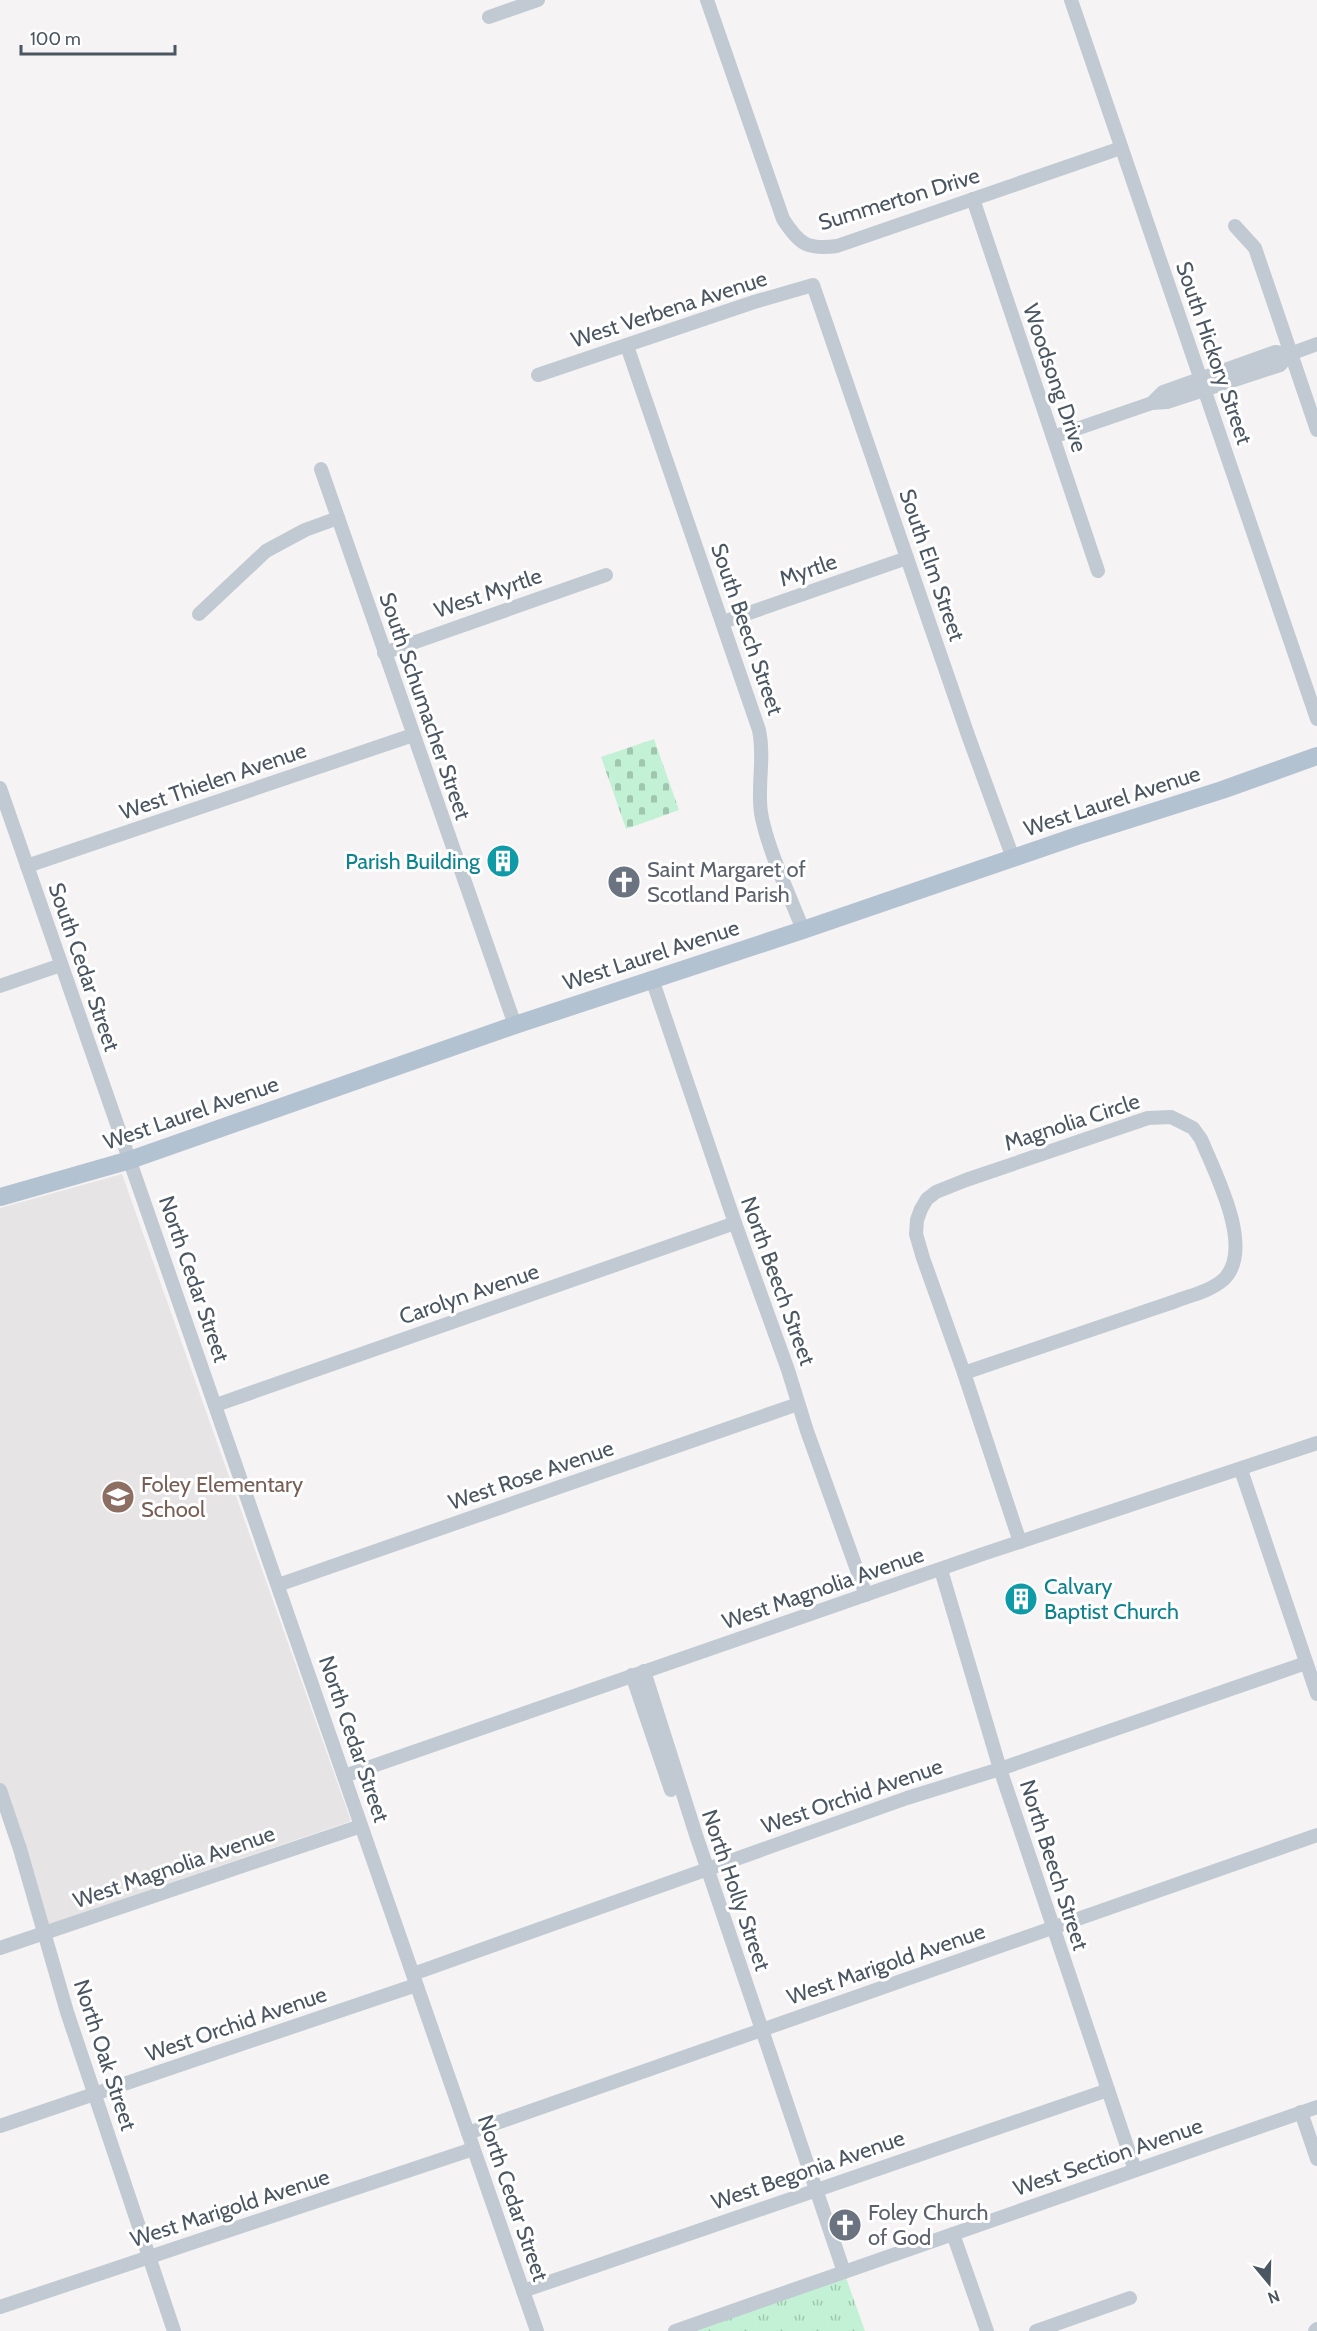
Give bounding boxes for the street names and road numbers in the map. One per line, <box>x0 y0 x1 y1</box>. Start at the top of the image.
street label: Summerton Drive <box>815 162 983 236</box>
street label: South Hickory Street <box>1170 258 1258 449</box>
street label: West Verbena Avenue <box>568 265 770 353</box>
street label: Woodsong Drive <box>1017 300 1093 456</box>
street label: South Elm Street <box>893 485 971 645</box>
street label: South Beech Street <box>705 540 789 719</box>
street label: Myrtle <box>776 548 840 592</box>
street label: West Myrtle <box>431 562 545 624</box>
street label: South Schumacher Street <box>373 589 477 824</box>
street label: West Thielen Avenue <box>116 736 310 826</box>
street label: West Laurel Avenue <box>1021 760 1203 842</box>
street label: South Cedar Street <box>43 879 126 1055</box>
street label: West Laurel Avenue <box>560 914 742 996</box>
street label: West Laurel Avenue <box>100 1070 282 1156</box>
street label: Magnolia Circle <box>1001 1087 1143 1157</box>
street label: North Cedar Street <box>153 1192 235 1366</box>
street label: North Beech Street <box>735 1193 821 1370</box>
street label: Carolyn Avenue <box>396 1257 542 1331</box>
street label: West Rose Avenue <box>445 1434 617 1516</box>
street label: West Magnolia Avenue <box>719 1541 927 1635</box>
street label: North Cedar Street <box>313 1652 395 1826</box>
street label: West Orchid Avenue <box>758 1752 946 1840</box>
street label: North Beech Street <box>1014 1776 1094 1954</box>
street label: North Holly Street <box>696 1806 776 1975</box>
street label: West Magnolia Avenue <box>70 1820 278 1914</box>
street label: West Marigold Avenue <box>783 1917 989 2011</box>
street label: North Oak Street <box>68 1976 142 2134</box>
street label: West Orchid Avenue <box>142 1980 330 2068</box>
street label: North Cedar Street <box>472 2111 554 2285</box>
street label: West Section Avenue <box>1010 2112 1206 2202</box>
street label: West Begonia Avenue <box>708 2124 908 2216</box>
street label: West Marigold Avenue <box>127 2163 333 2253</box>

